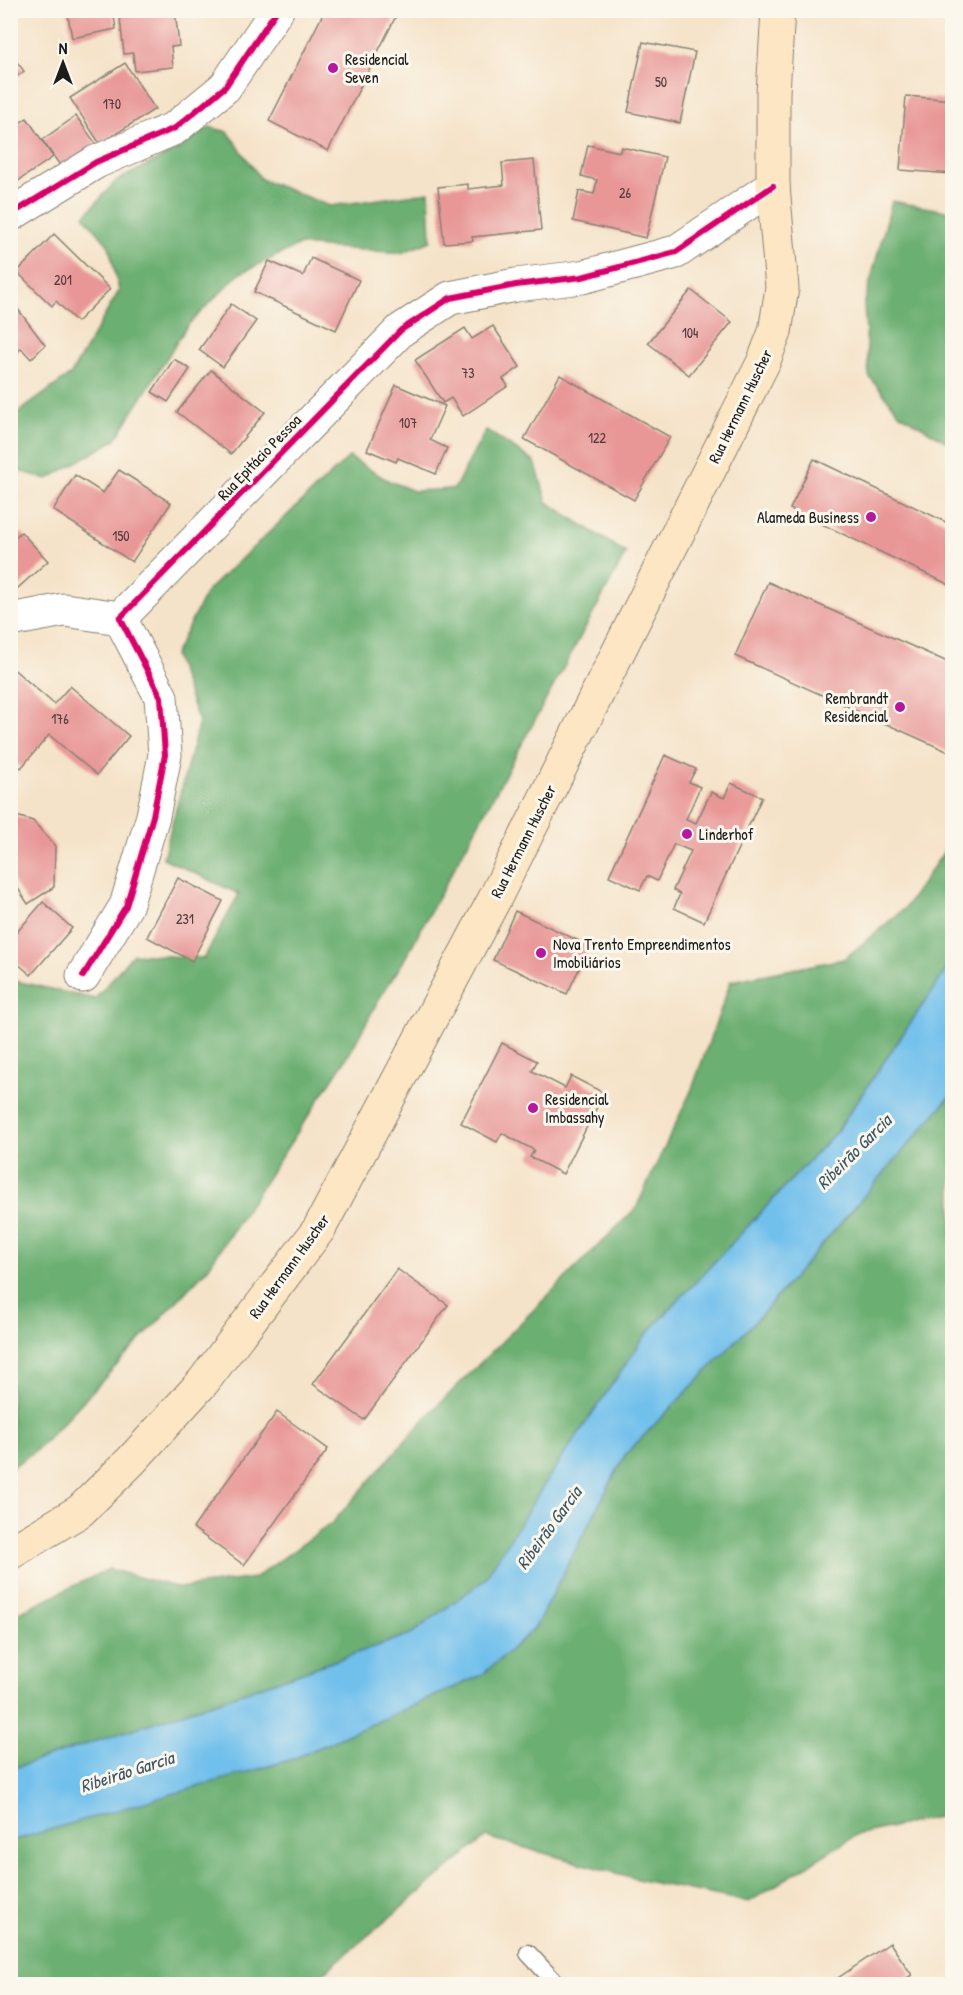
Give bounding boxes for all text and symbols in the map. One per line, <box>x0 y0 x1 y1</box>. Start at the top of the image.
north arrow <box>33 33 93 93</box>
text: N <box>59 37 68 59</box>
place label: Residencial Seven <box>345 48 409 88</box>
marker: Residencial Seven <box>326 61 340 75</box>
house number: 50 <box>655 72 667 91</box>
house number: 170 <box>103 94 121 113</box>
house number: 26 <box>619 183 631 202</box>
house number: 201 <box>54 270 72 289</box>
house number: 104 <box>682 323 698 342</box>
street label: Rua Hermann Huscher <box>703 345 777 467</box>
house number: 73 <box>461 363 475 382</box>
street label: Rua Epitácio Pessoa <box>212 409 306 505</box>
house number: 107 <box>399 413 417 432</box>
house number: 122 <box>588 428 607 447</box>
place label: Alameda Business <box>757 506 859 528</box>
marker: Alameda Business <box>864 510 878 524</box>
house number: 150 <box>112 526 130 545</box>
place label: Rembrandt Residencial <box>824 687 889 727</box>
marker: Rembrandt Residencial <box>893 700 907 714</box>
house number: 176 <box>51 709 69 728</box>
street label: Rua Hermann Huscher <box>485 781 561 901</box>
place label: Linderhof <box>699 823 754 845</box>
marker: Linderhof <box>680 827 694 841</box>
house number: 231 <box>176 909 194 928</box>
place label: Nova Trento Empreendimentos Imobiliários <box>553 933 731 973</box>
marker: Nova Trento Empreendimentos Imobiliários <box>534 946 548 960</box>
place label: Residencial Imbassahy <box>545 1088 609 1128</box>
marker: Residencial Imbassahy <box>526 1101 540 1115</box>
water label: Ribeirão Garcia <box>811 1107 898 1195</box>
street label: Rua Hermann Huscher <box>244 1209 334 1323</box>
water label: Ribeirão Garcia <box>510 1480 588 1574</box>
water label: Ribeirão Garcia <box>77 1744 179 1798</box>

